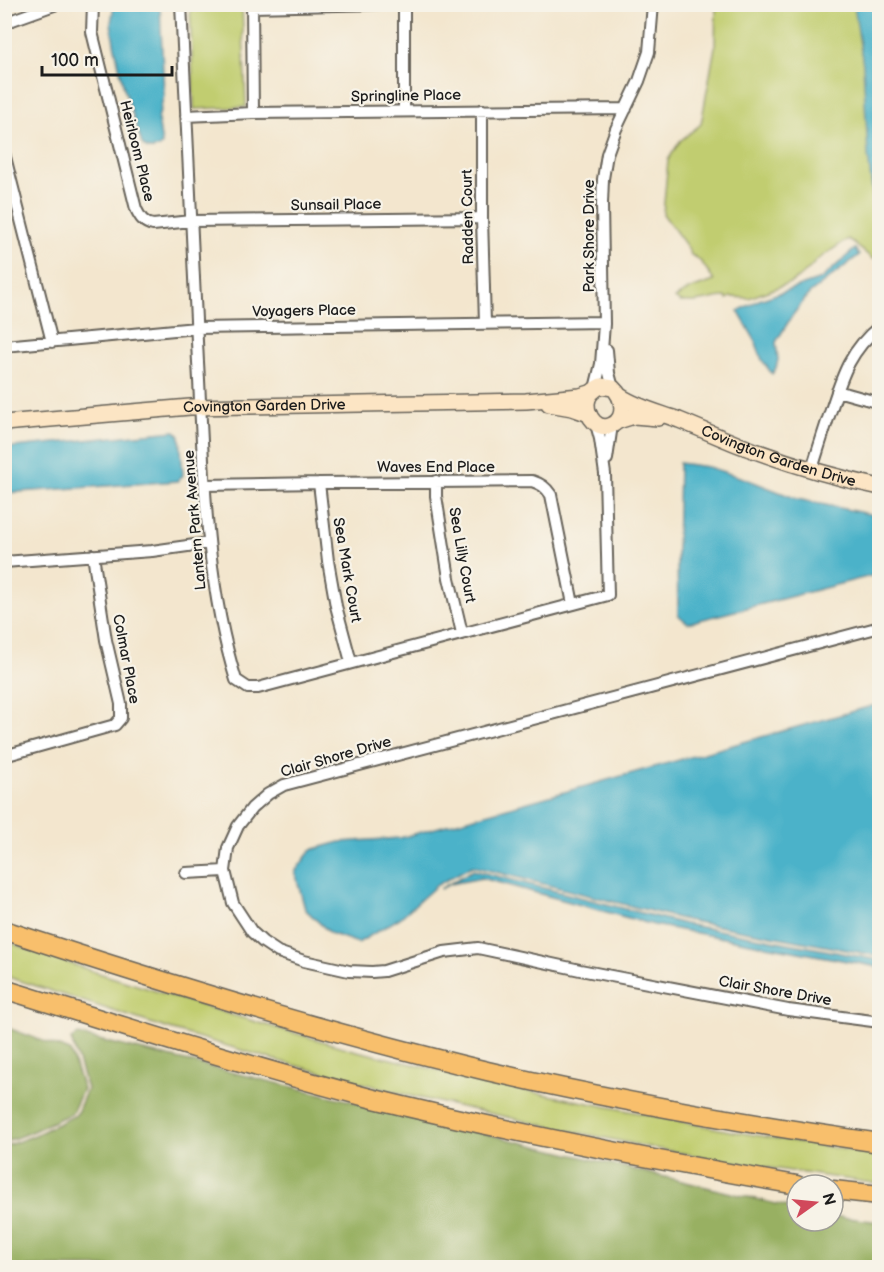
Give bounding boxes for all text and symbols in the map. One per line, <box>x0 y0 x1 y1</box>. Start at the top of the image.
scale bar <box>42 39 172 77</box>
text: 100 m <box>51 50 99 71</box>
street label: Springline Place <box>351 86 461 106</box>
street label: Heirloom Place <box>115 98 159 204</box>
street label: Radden Court <box>458 169 478 265</box>
street label: Park Shore Drive <box>580 179 599 293</box>
street label: Sunsail Place <box>290 195 382 215</box>
street label: Voyagers Place <box>252 301 356 321</box>
street label: Covington Garden Drive <box>182 395 346 417</box>
street label: Covington Garden Drive <box>698 421 858 491</box>
street label: Lantern Park Avenue <box>179 449 211 591</box>
street label: Waves End Place <box>377 458 495 477</box>
street label: Sea Lilly Court <box>444 506 480 605</box>
street label: Sea Mark Court <box>328 516 366 624</box>
street label: Colmar Place <box>108 613 144 706</box>
street label: Clair Shore Drive <box>278 732 394 782</box>
street label: Clair Shore Drive <box>717 972 833 1010</box>
north arrow <box>785 1173 845 1233</box>
text: N <box>817 1191 839 1208</box>

